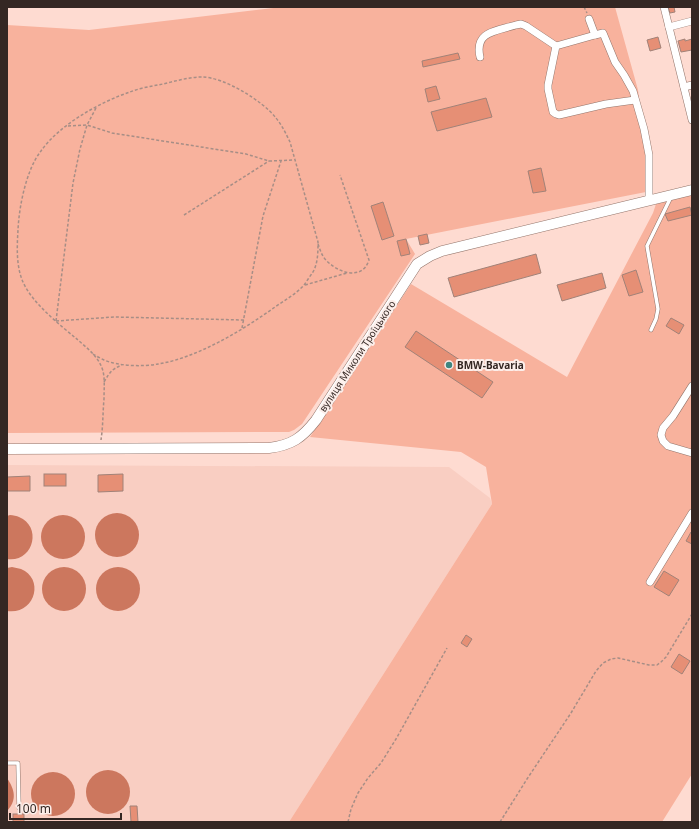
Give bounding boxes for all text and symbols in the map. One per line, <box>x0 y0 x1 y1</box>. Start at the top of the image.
street label: вулиця Миколи Троїцького <box>316 297 398 415</box>
place label: BMW-Bavaria <box>457 358 524 372</box>
marker: BMW-Bavaria <box>444 360 454 370</box>
scale bar <box>10 795 121 821</box>
text: 100 m <box>16 800 51 817</box>

